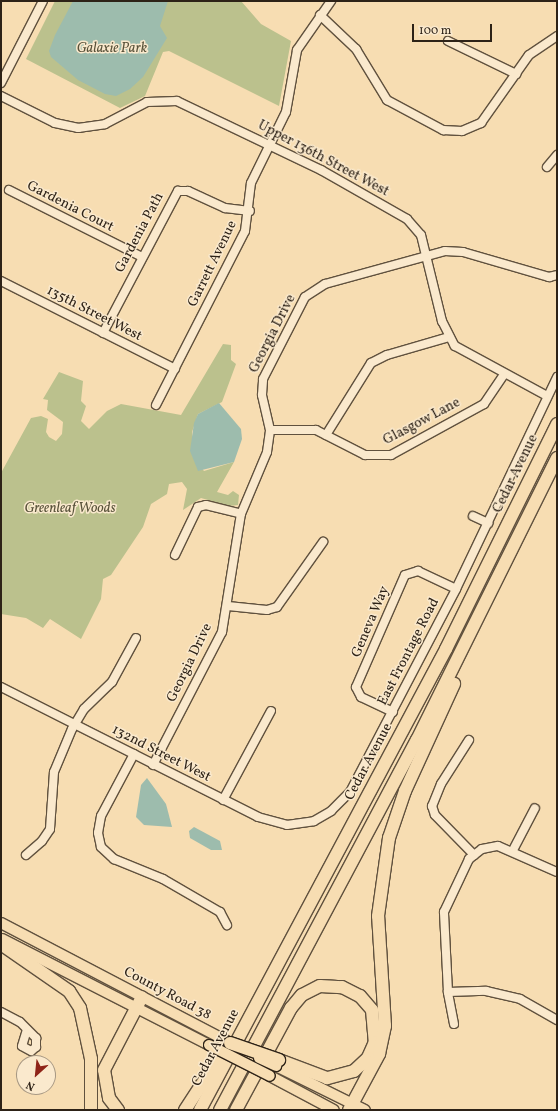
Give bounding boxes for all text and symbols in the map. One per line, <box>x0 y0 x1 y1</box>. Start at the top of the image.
scale bar <box>414 16 494 42</box>
text: 100 m <box>419 23 451 39</box>
park label: Galaxie Park <box>77 41 147 57</box>
street label: Upper 136th Street West <box>254 117 392 201</box>
street label: Gardenia Court <box>24 178 116 236</box>
street label: Gardenia Path <box>112 190 168 276</box>
street label: Garrett Avenue <box>185 218 241 310</box>
street label: 135th Street West <box>43 283 145 345</box>
street label: Georgia Drive <box>246 292 300 376</box>
street label: Glasgow Lane <box>380 395 464 449</box>
street label: Cedar Avenue <box>490 432 542 516</box>
park label: Greenleaf Woods <box>24 501 116 517</box>
street label: Geneva Way <box>348 584 394 660</box>
street label: East Frontage Road <box>375 595 443 709</box>
street label: Georgia Drive <box>164 621 216 705</box>
street label: Cedar Avenue <box>342 720 396 804</box>
street label: 132nd Street West <box>109 722 213 786</box>
street label: County Road 38 <box>120 964 214 1024</box>
street label: Cedar Avenue <box>189 1006 243 1090</box>
north arrow <box>16 1055 56 1095</box>
text: N <box>24 1077 38 1094</box>

